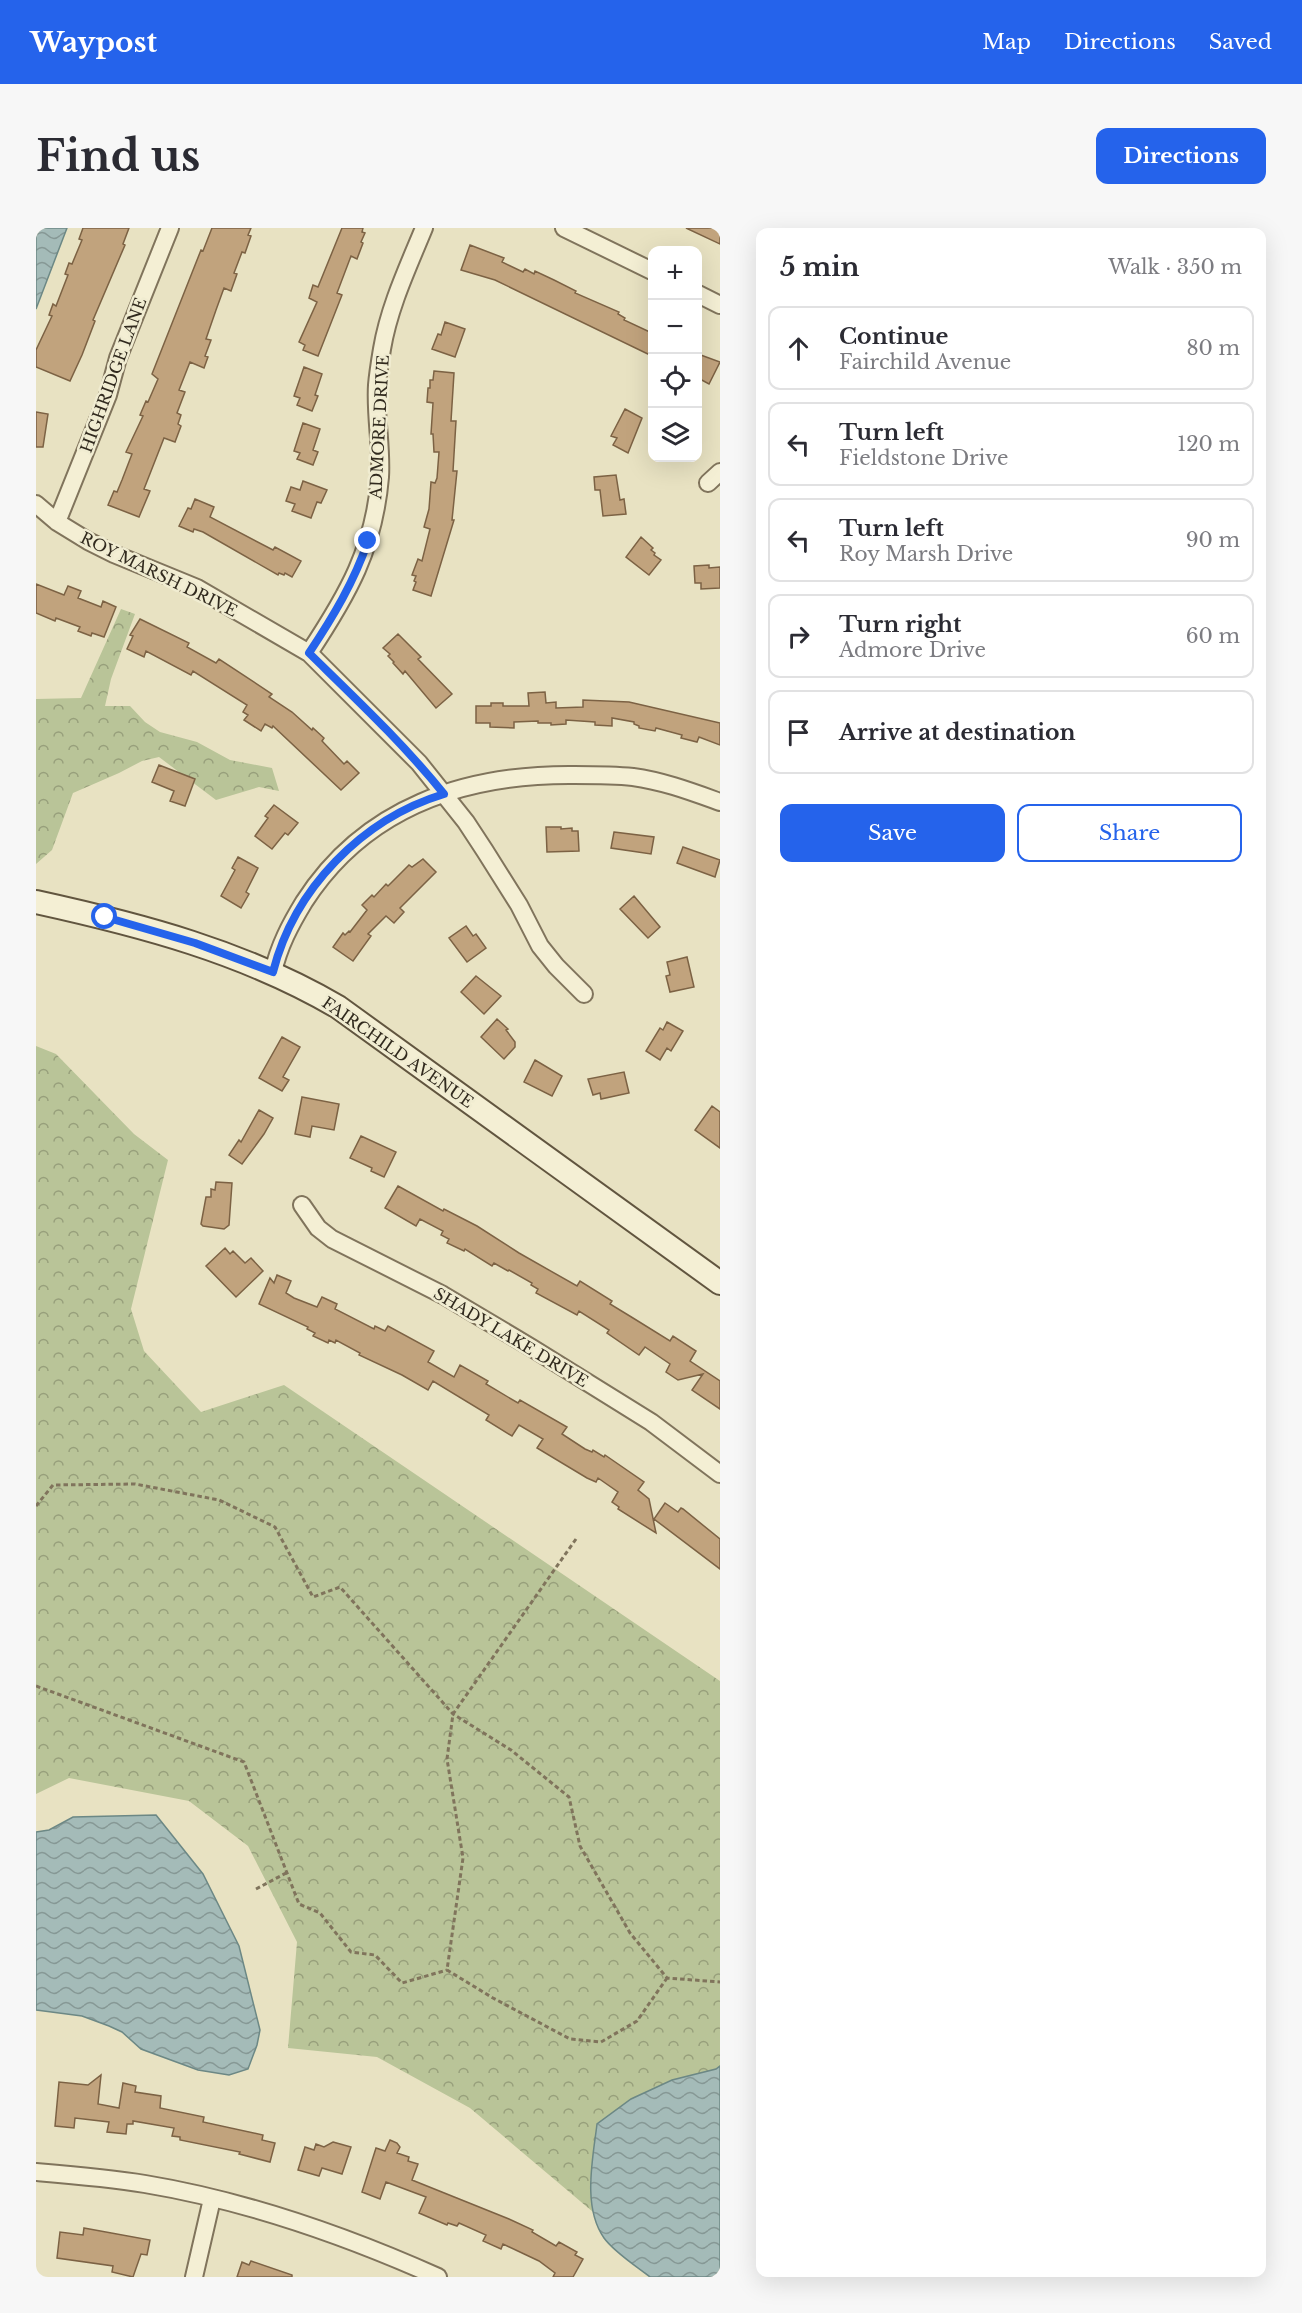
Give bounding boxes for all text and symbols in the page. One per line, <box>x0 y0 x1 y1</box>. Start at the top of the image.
text: Waypost <box>30 25 157 60</box>
text: Map <box>982 29 1031 55</box>
text: Directions <box>1064 29 1176 55</box>
text: Saved <box>1209 29 1272 55</box>
button: Directions <box>1096 128 1266 184</box>
text: Find us <box>36 130 200 182</box>
map controls <box>648 246 702 462</box>
button: + <box>648 246 702 300</box>
text: 5 min <box>780 251 859 283</box>
text: Walk · 350 m <box>1108 255 1242 279</box>
street label: HIGHRIDGE LANE <box>76 295 150 455</box>
button: − <box>648 300 702 354</box>
text: Continue <box>839 323 948 350</box>
icon: ahead <box>782 332 815 365</box>
text: 80 m <box>1186 336 1240 360</box>
text: Fairchild Avenue <box>839 350 1011 374</box>
street label: ADMORE DRIVE <box>365 354 393 501</box>
button: locate <box>648 354 702 408</box>
button: layers <box>648 408 702 462</box>
text: Turn left <box>839 419 944 446</box>
icon: left <box>782 428 815 461</box>
text: 120 m <box>1177 432 1240 456</box>
text: Fieldstone Drive <box>839 446 1009 470</box>
text: Turn left <box>839 515 944 542</box>
icon: left <box>782 524 815 557</box>
street label: ROY MARSH DRIVE <box>77 527 241 621</box>
route end <box>354 527 380 553</box>
text: 90 m <box>1186 528 1240 552</box>
text: Roy Marsh Drive <box>839 542 1013 566</box>
text: Turn right <box>839 611 961 638</box>
icon: right <box>782 620 815 653</box>
text: 60 m <box>1186 624 1240 648</box>
text: Admore Drive <box>839 638 986 662</box>
icon: arrive <box>782 716 815 749</box>
text: Arrive at destination <box>839 719 1076 746</box>
button: Save <box>780 804 1005 862</box>
button: Share <box>1017 804 1242 862</box>
route start <box>91 903 117 929</box>
street label: FAIRCHILD AVENUE <box>318 992 478 1112</box>
street label: SHADY LAKE DRIVE <box>430 1283 592 1391</box>

